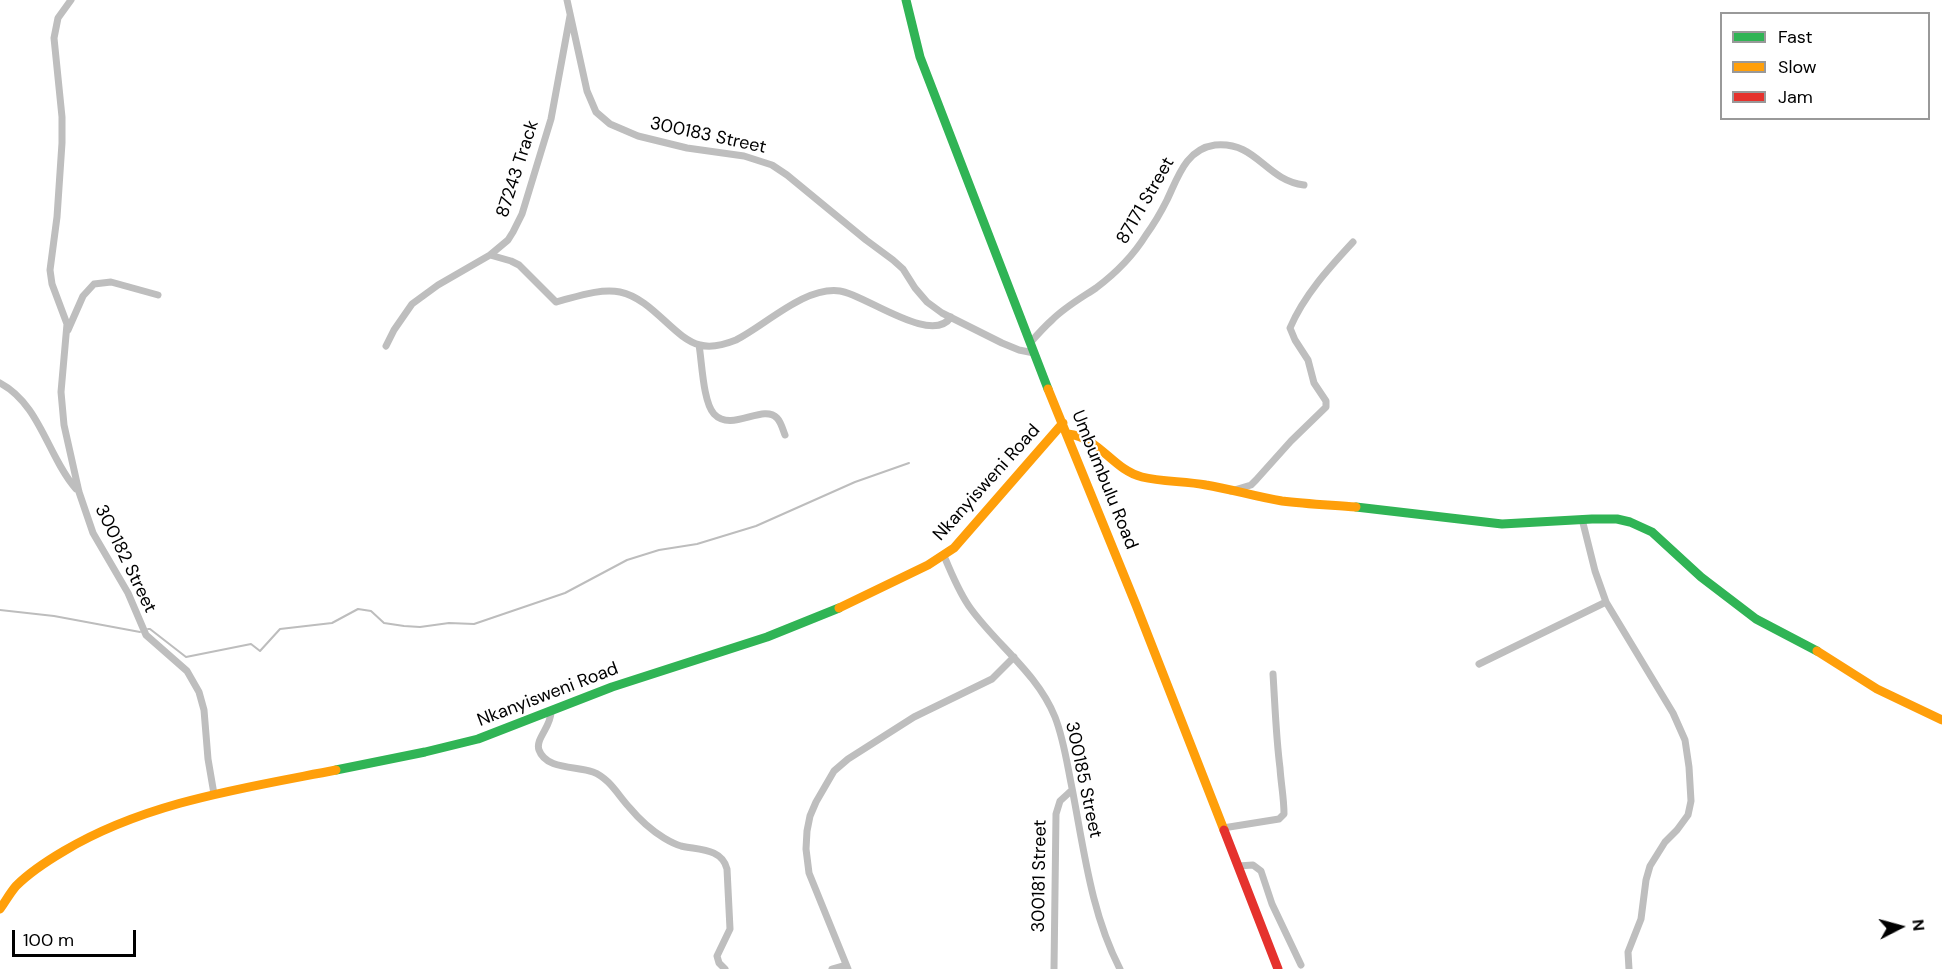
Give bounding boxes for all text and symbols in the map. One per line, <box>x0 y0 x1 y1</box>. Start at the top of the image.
legend <box>1720 12 1930 120</box>
text: Fast <box>1778 25 1813 49</box>
text: Slow <box>1778 55 1817 79</box>
text: Jam <box>1778 85 1813 109</box>
street label: 300183 Street <box>648 113 768 159</box>
street label: 87243 Track <box>492 118 544 220</box>
street label: 87171 Street <box>1112 154 1180 248</box>
street label: Umbumbulu Road <box>1066 407 1142 553</box>
street label: Nkanyisweni Road <box>929 420 1045 546</box>
street label: 300182 Street <box>89 501 161 617</box>
street label: Nkanyisweni Road <box>474 658 622 732</box>
street label: 300185 Street <box>1060 720 1106 840</box>
street label: 300181 Street <box>1028 819 1052 933</box>
north arrow <box>1870 897 1930 957</box>
scale bar <box>15 918 140 956</box>
text: N <box>1907 918 1929 932</box>
text: 100 m <box>23 928 74 952</box>

